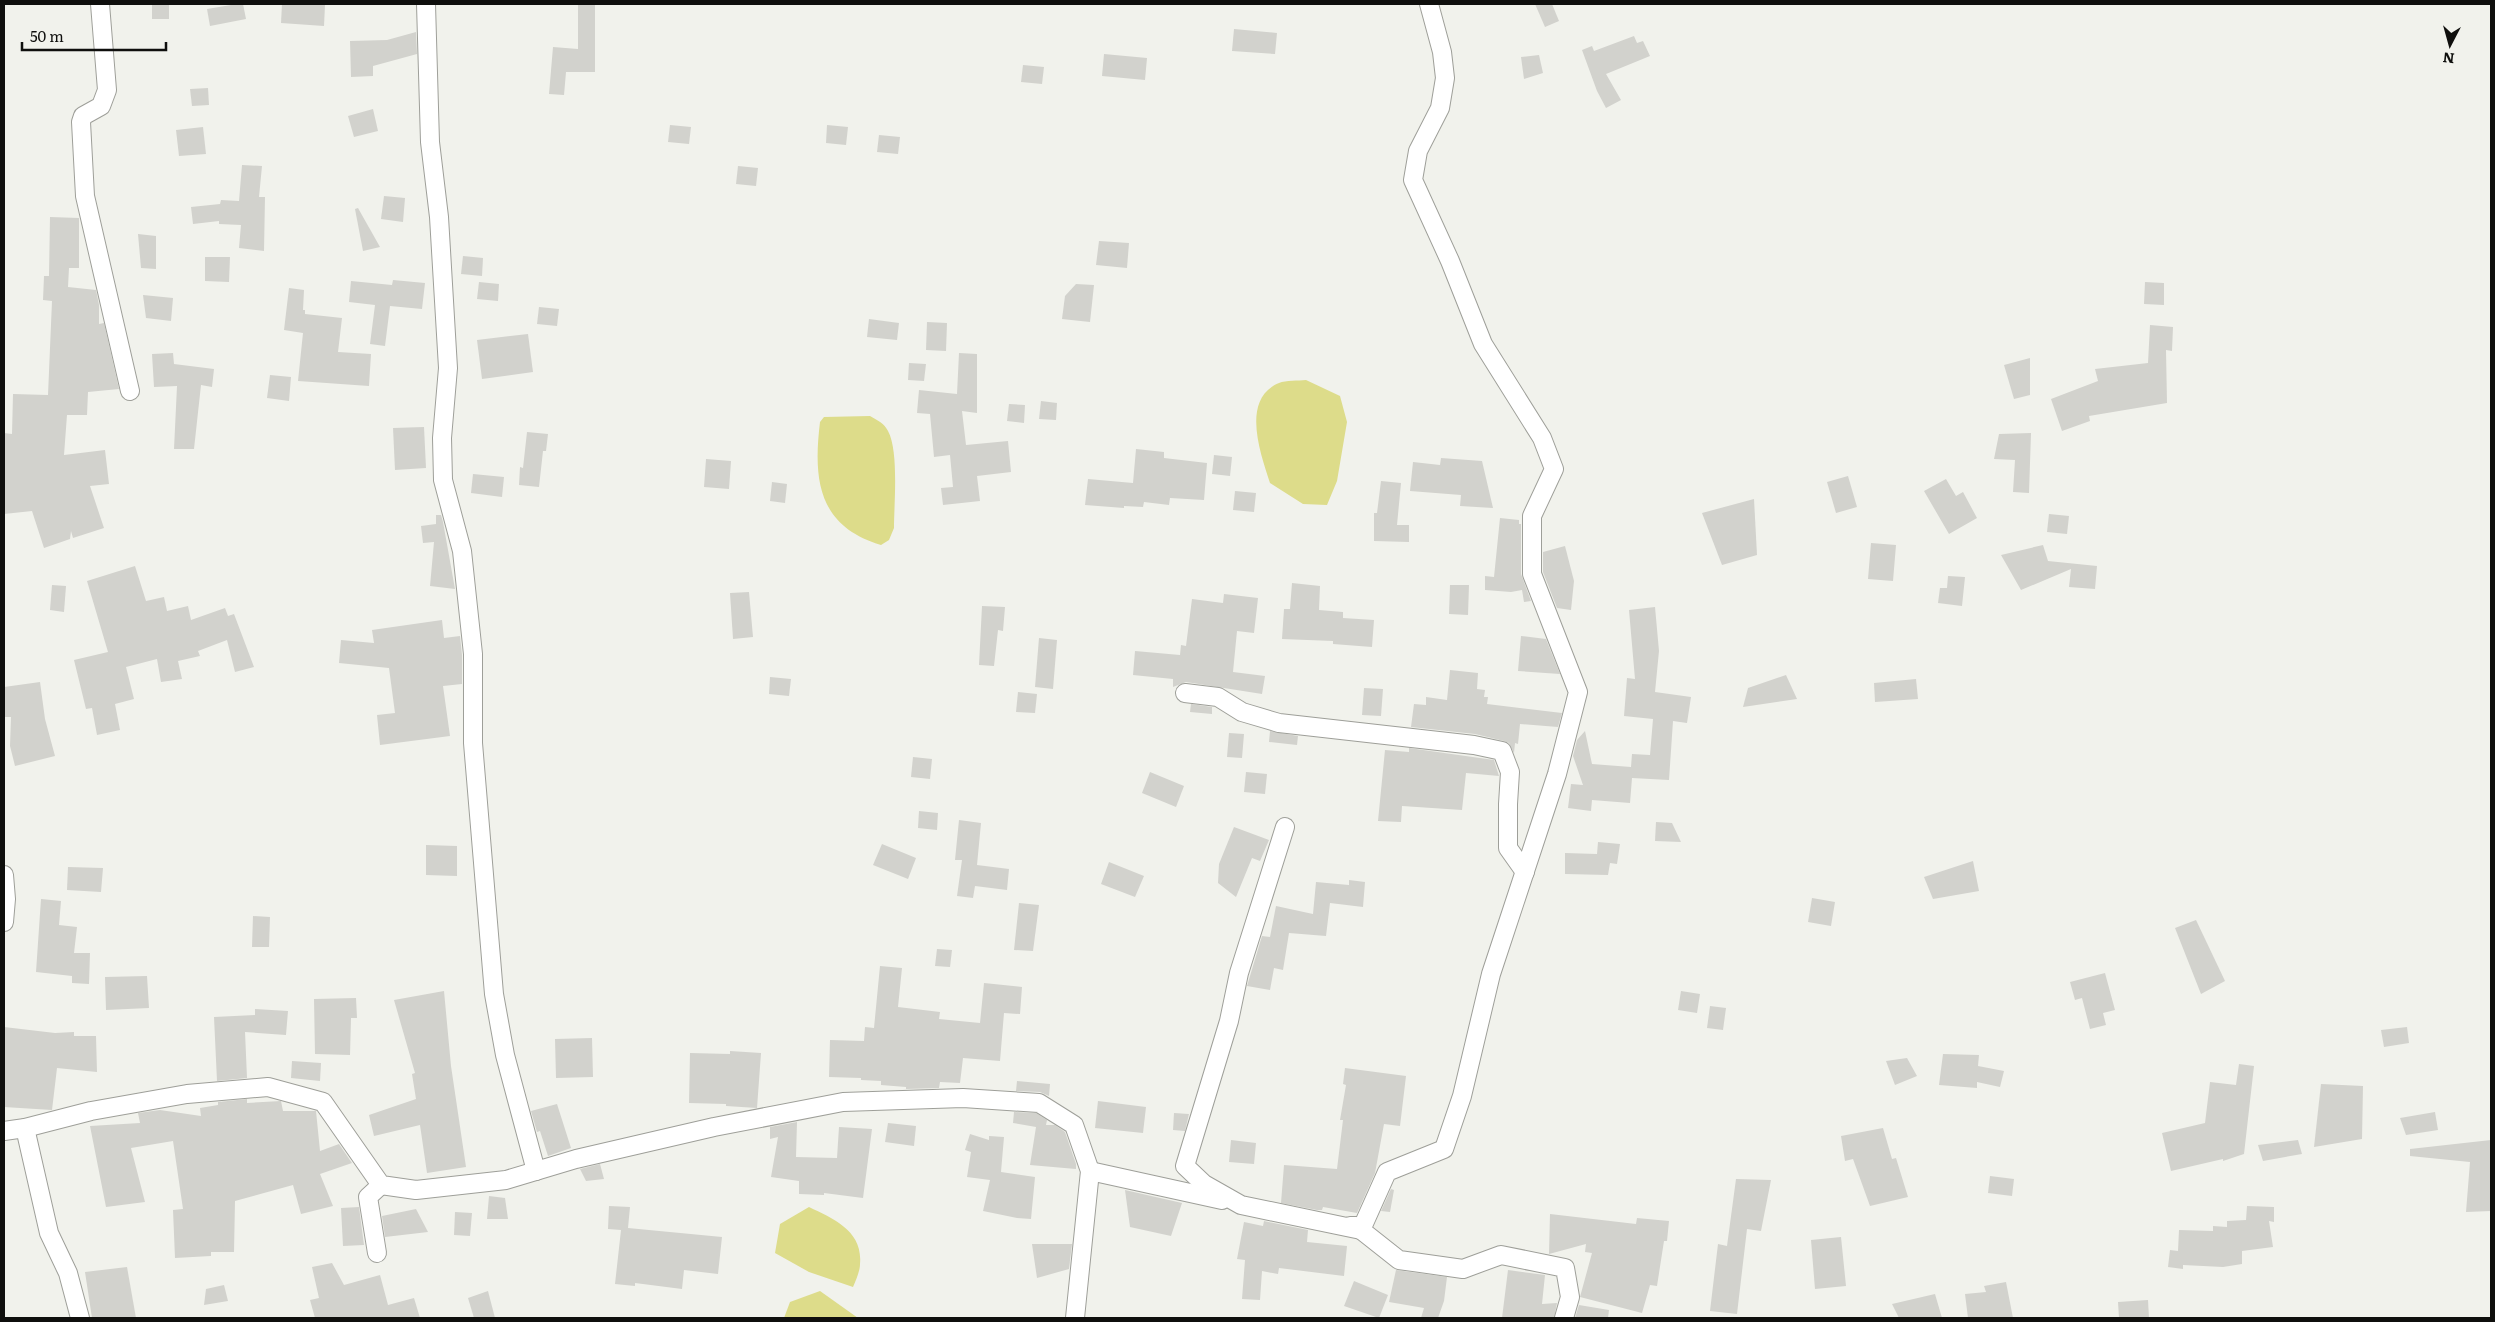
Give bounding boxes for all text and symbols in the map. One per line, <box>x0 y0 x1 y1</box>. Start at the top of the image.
scale bar <box>22 20 166 52</box>
north arrow <box>2425 20 2475 70</box>
text: 50 m <box>30 24 64 47</box>
text: N <box>2441 48 2455 69</box>

